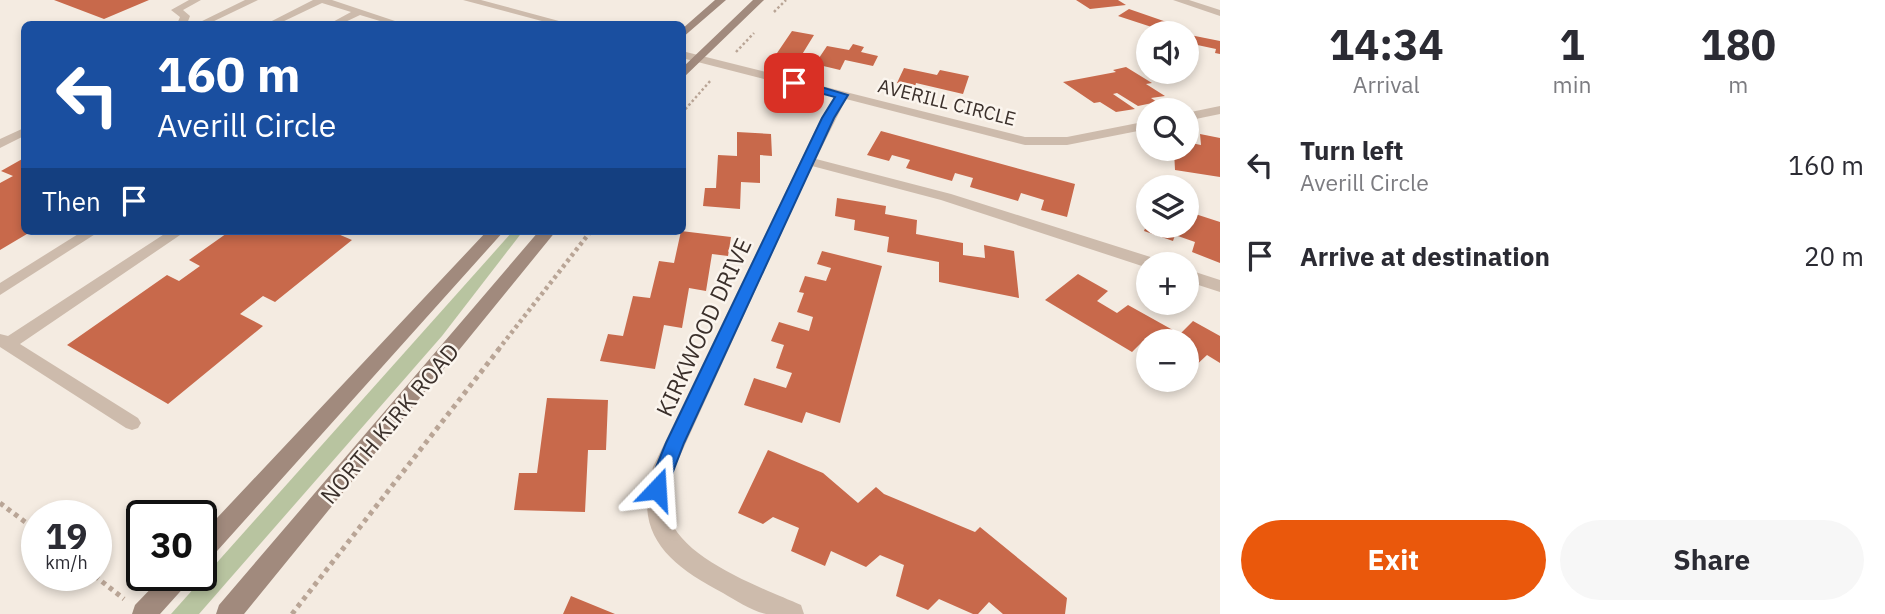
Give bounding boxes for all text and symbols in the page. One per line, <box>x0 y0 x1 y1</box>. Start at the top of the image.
text: 14:34 <box>1329 17 1444 72</box>
text: 1 <box>1559 17 1585 72</box>
text: 180 <box>1700 17 1776 72</box>
map controls <box>1136 21 1199 392</box>
button: sound <box>1136 21 1199 84</box>
text: 160 m <box>157 42 301 105</box>
icon: left <box>42 49 133 140</box>
pin <box>764 53 824 113</box>
icon: arrive <box>775 64 813 102</box>
text: Arrival <box>1353 69 1420 99</box>
text: min <box>1553 69 1591 99</box>
text: m <box>1728 69 1748 99</box>
street label: AVERILL CIRCLE <box>876 73 1018 131</box>
button: search <box>1136 98 1199 161</box>
text: Averill Circle <box>157 104 336 146</box>
text: Turn left <box>1300 133 1403 167</box>
icon: left <box>1241 146 1279 184</box>
text: 160 m <box>1788 148 1864 182</box>
text: Averill Circle <box>1300 167 1429 197</box>
button: layers <box>1136 175 1199 238</box>
icon: arrive <box>115 182 153 220</box>
text: Then <box>42 184 101 218</box>
street label: KIRKWOOD DRIVE <box>649 233 757 421</box>
icon: arrive <box>1241 237 1279 275</box>
text: Arrive at destination <box>1300 239 1550 273</box>
text: 20 m <box>1804 239 1864 273</box>
button: + <box>1136 252 1199 315</box>
button: − <box>1136 329 1199 392</box>
street label: NORTH KIRK ROAD <box>313 336 465 510</box>
position arrow <box>620 452 694 526</box>
speed limit sign: 30 <box>126 500 217 591</box>
text: 19 <box>45 513 88 559</box>
button: Exit <box>1241 520 1546 600</box>
button: Share <box>1560 520 1864 600</box>
text: km/h <box>45 551 88 574</box>

